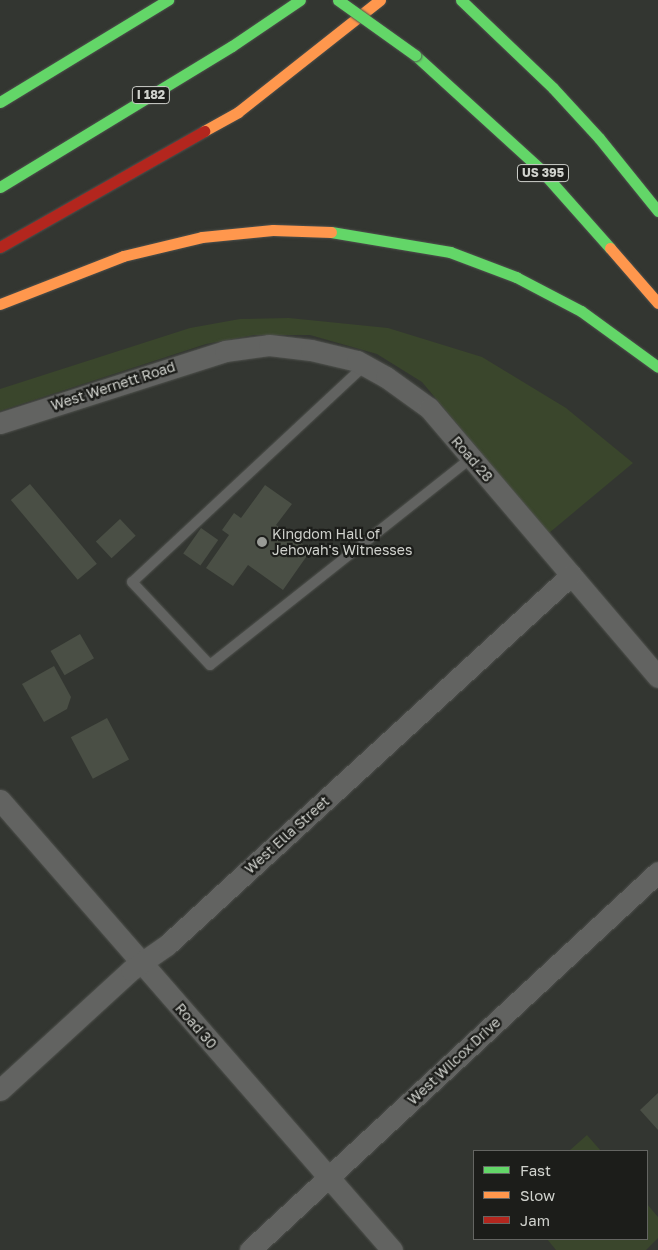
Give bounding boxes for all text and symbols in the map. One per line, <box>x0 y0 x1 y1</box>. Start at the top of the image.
road number: I 182 <box>131 86 171 104</box>
road number: US 395 <box>517 164 569 182</box>
street label: West Wernett Road <box>49 358 177 414</box>
street label: Road 28 <box>448 433 496 485</box>
place label: Kingdom Hall of Jehovah's Witnesses <box>272 526 412 558</box>
marker: Kingdom Hall of Jehovah's Witnesses <box>256 536 268 548</box>
street label: West Ella Street <box>241 793 333 877</box>
street label: Road 30 <box>172 1000 220 1052</box>
street label: West Wilcox Drive <box>404 1014 504 1108</box>
legend <box>473 1150 648 1240</box>
text: Fast <box>520 1161 551 1179</box>
text: Slow <box>520 1186 555 1204</box>
text: Jam <box>520 1211 550 1229</box>

